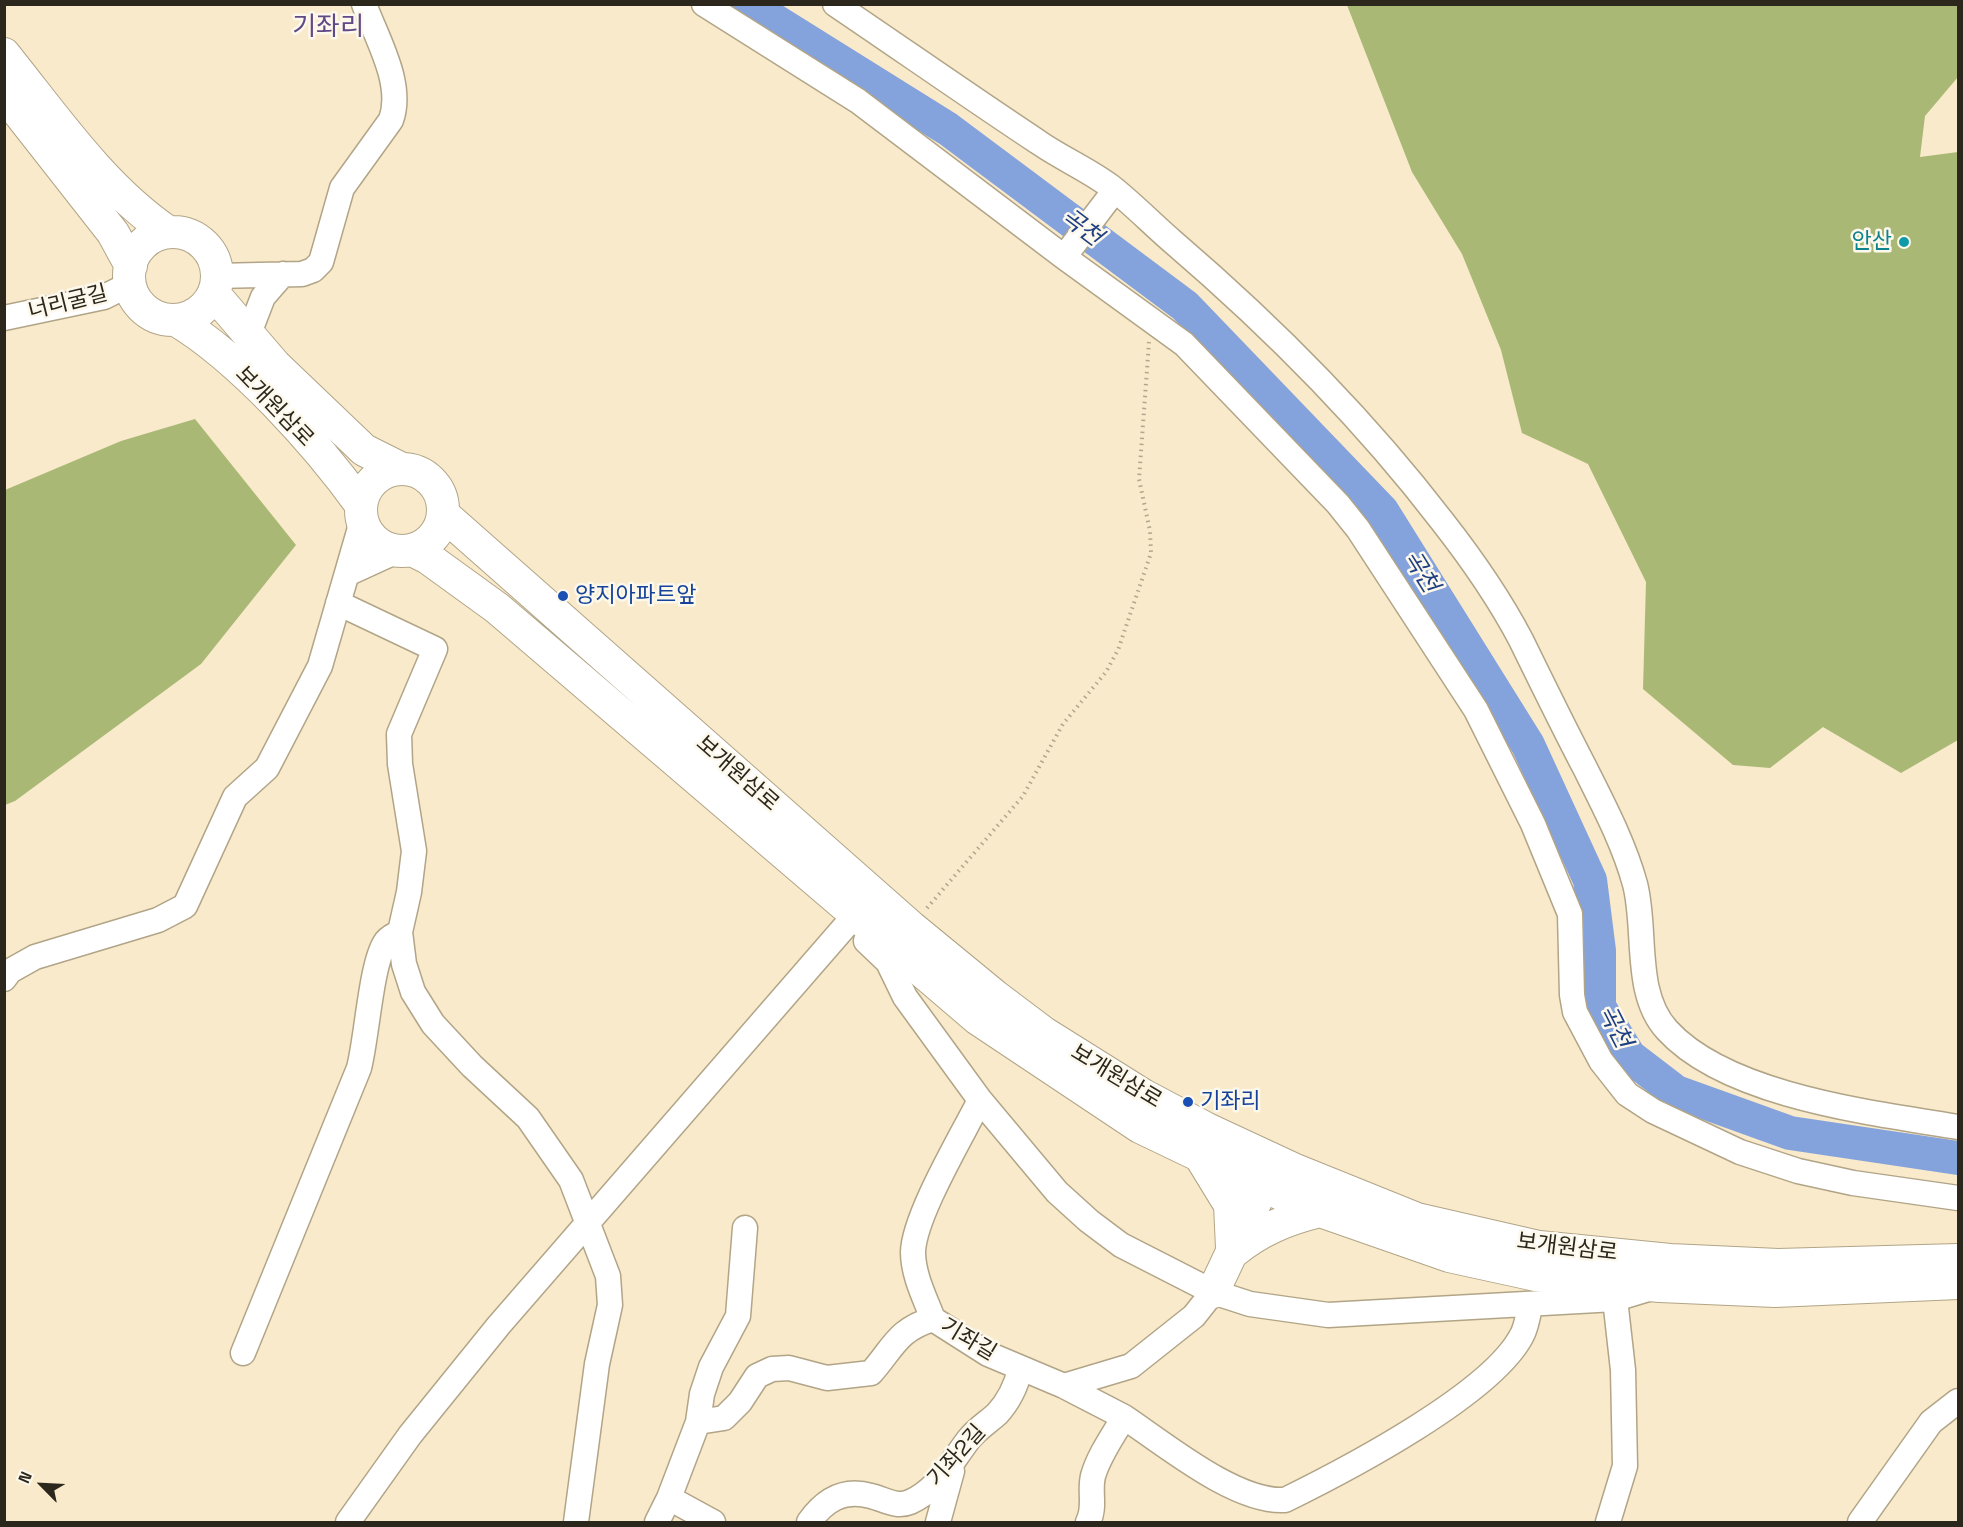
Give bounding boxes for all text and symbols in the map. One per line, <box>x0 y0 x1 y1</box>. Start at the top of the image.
district label: 기좌리 <box>292 12 364 44</box>
water label: 곡천 <box>1055 203 1107 253</box>
place label: 안산 <box>1852 229 1892 255</box>
marker: 안산 <box>1897 235 1911 249</box>
street label: 너리굴길 <box>26 280 110 326</box>
street label: 보개원삼로 <box>229 361 319 453</box>
water label: 곡천 <box>1396 546 1444 598</box>
place label: 양지아파트앞 <box>575 583 696 609</box>
marker: 양지아파트앞 <box>556 589 570 603</box>
street label: 보개원삼로 <box>690 731 784 817</box>
water label: 곡천 <box>1591 1001 1637 1053</box>
street label: 보개원삼로 <box>1066 1040 1166 1114</box>
place label: 기좌리 <box>1200 1089 1261 1115</box>
marker: 기좌리 <box>1181 1095 1195 1109</box>
street label: 보개원삼로 <box>1515 1229 1619 1267</box>
street label: 기좌길 <box>935 1313 1001 1367</box>
street label: 기좌2길 <box>922 1420 992 1492</box>
north arrow <box>12 1455 72 1515</box>
text: N <box>13 1468 37 1487</box>

